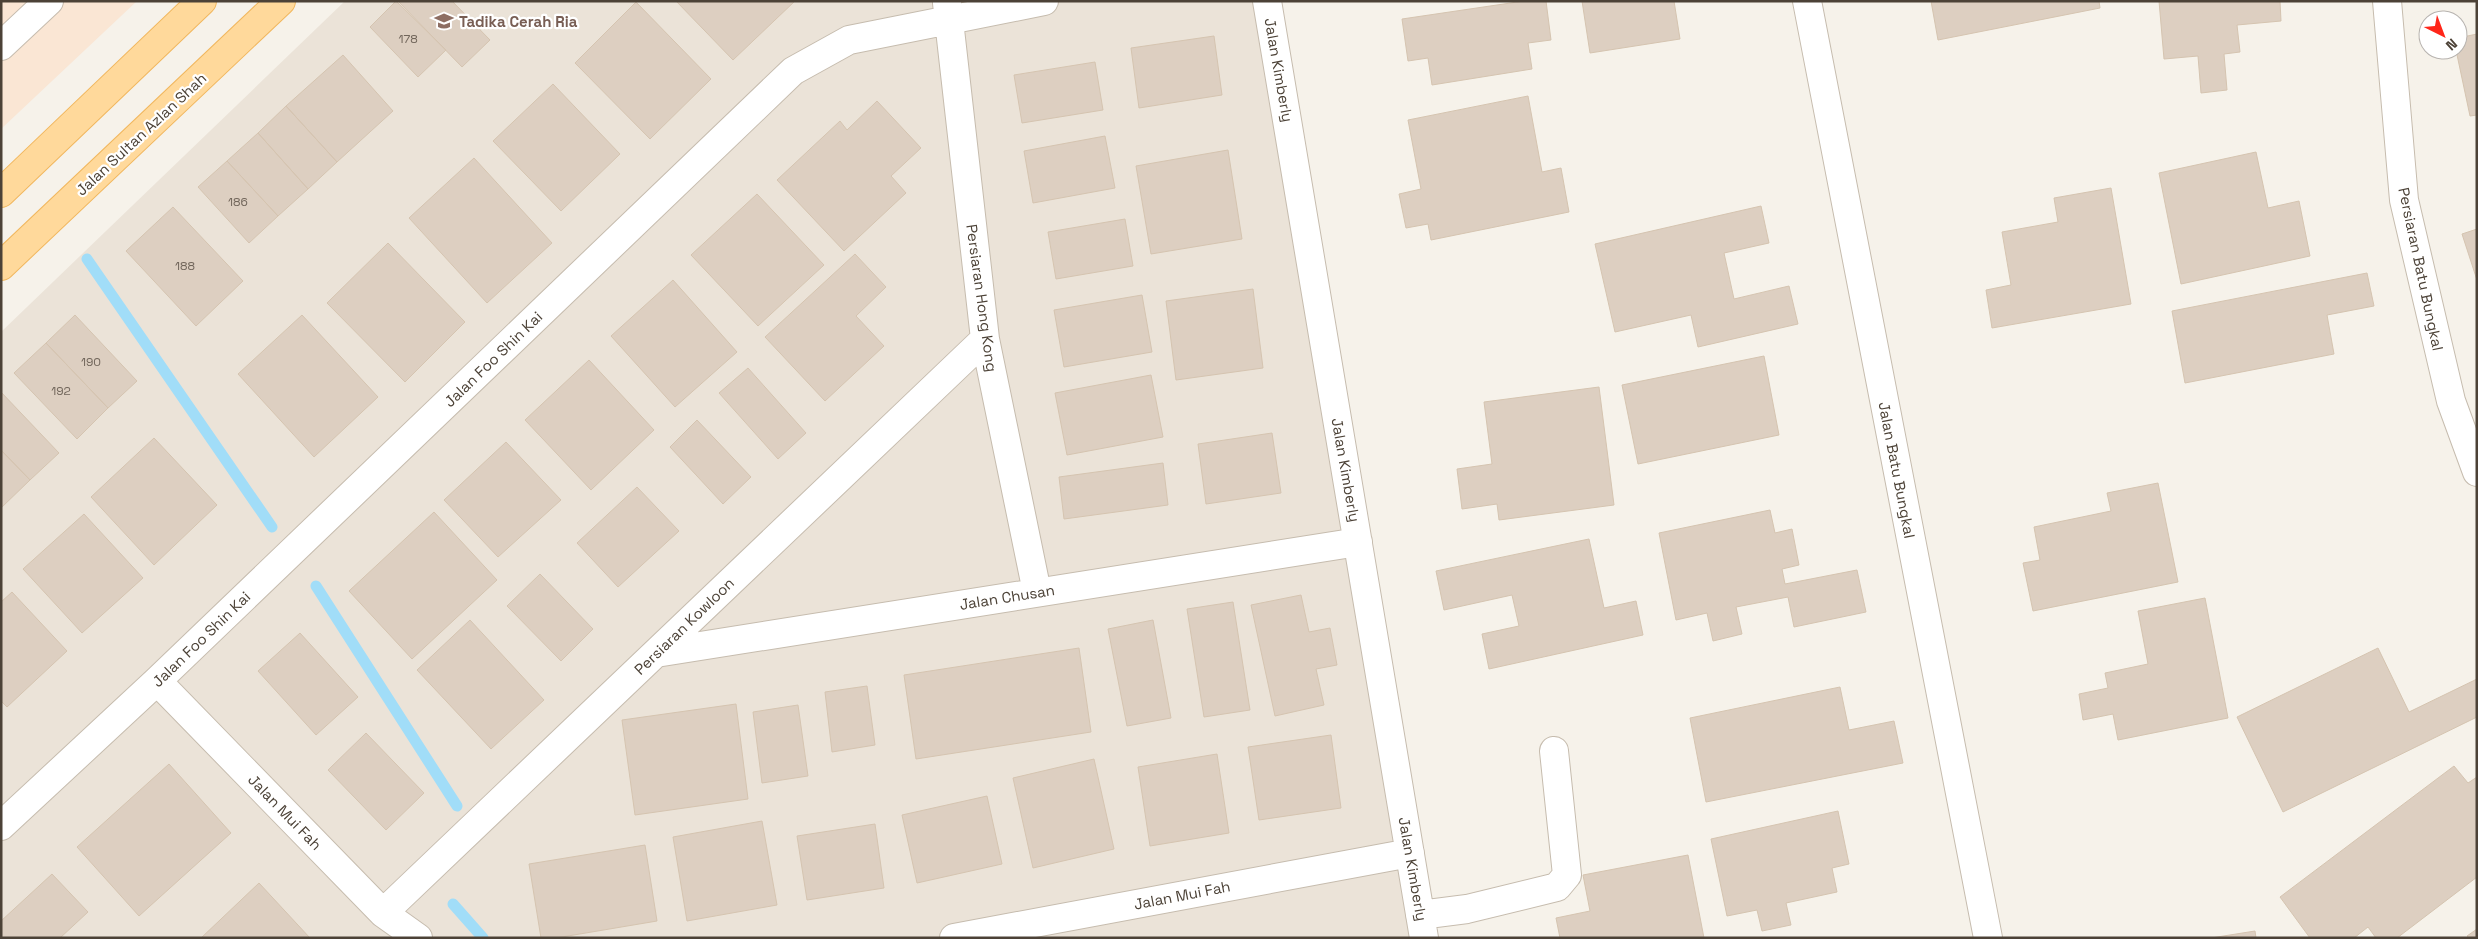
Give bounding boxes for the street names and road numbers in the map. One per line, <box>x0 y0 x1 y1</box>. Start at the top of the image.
street label: Jalan Kimberly <box>1261 17 1297 123</box>
street label: Jalan Sultan Azlan Shah <box>72 69 210 199</box>
street label: Persiaran Batu Bungkal <box>2394 186 2448 352</box>
street label: Persiaran Hong Kong <box>962 223 1002 373</box>
street label: Jalan Foo Shin Kai <box>440 307 546 411</box>
street label: Jalan Batu Bungkal <box>1874 400 1920 540</box>
street label: Jalan Kimberly <box>1328 417 1364 523</box>
street label: Persiaran Kowloon <box>630 573 738 679</box>
street label: Jalan Chusan <box>958 580 1056 614</box>
street label: Jalan Foo Shin Kai <box>148 587 254 691</box>
street label: Jalan Mui Fah <box>244 770 326 854</box>
street label: Jalan Kimberly <box>1395 816 1431 922</box>
street label: Jalan Mui Fah <box>1132 876 1232 914</box>

